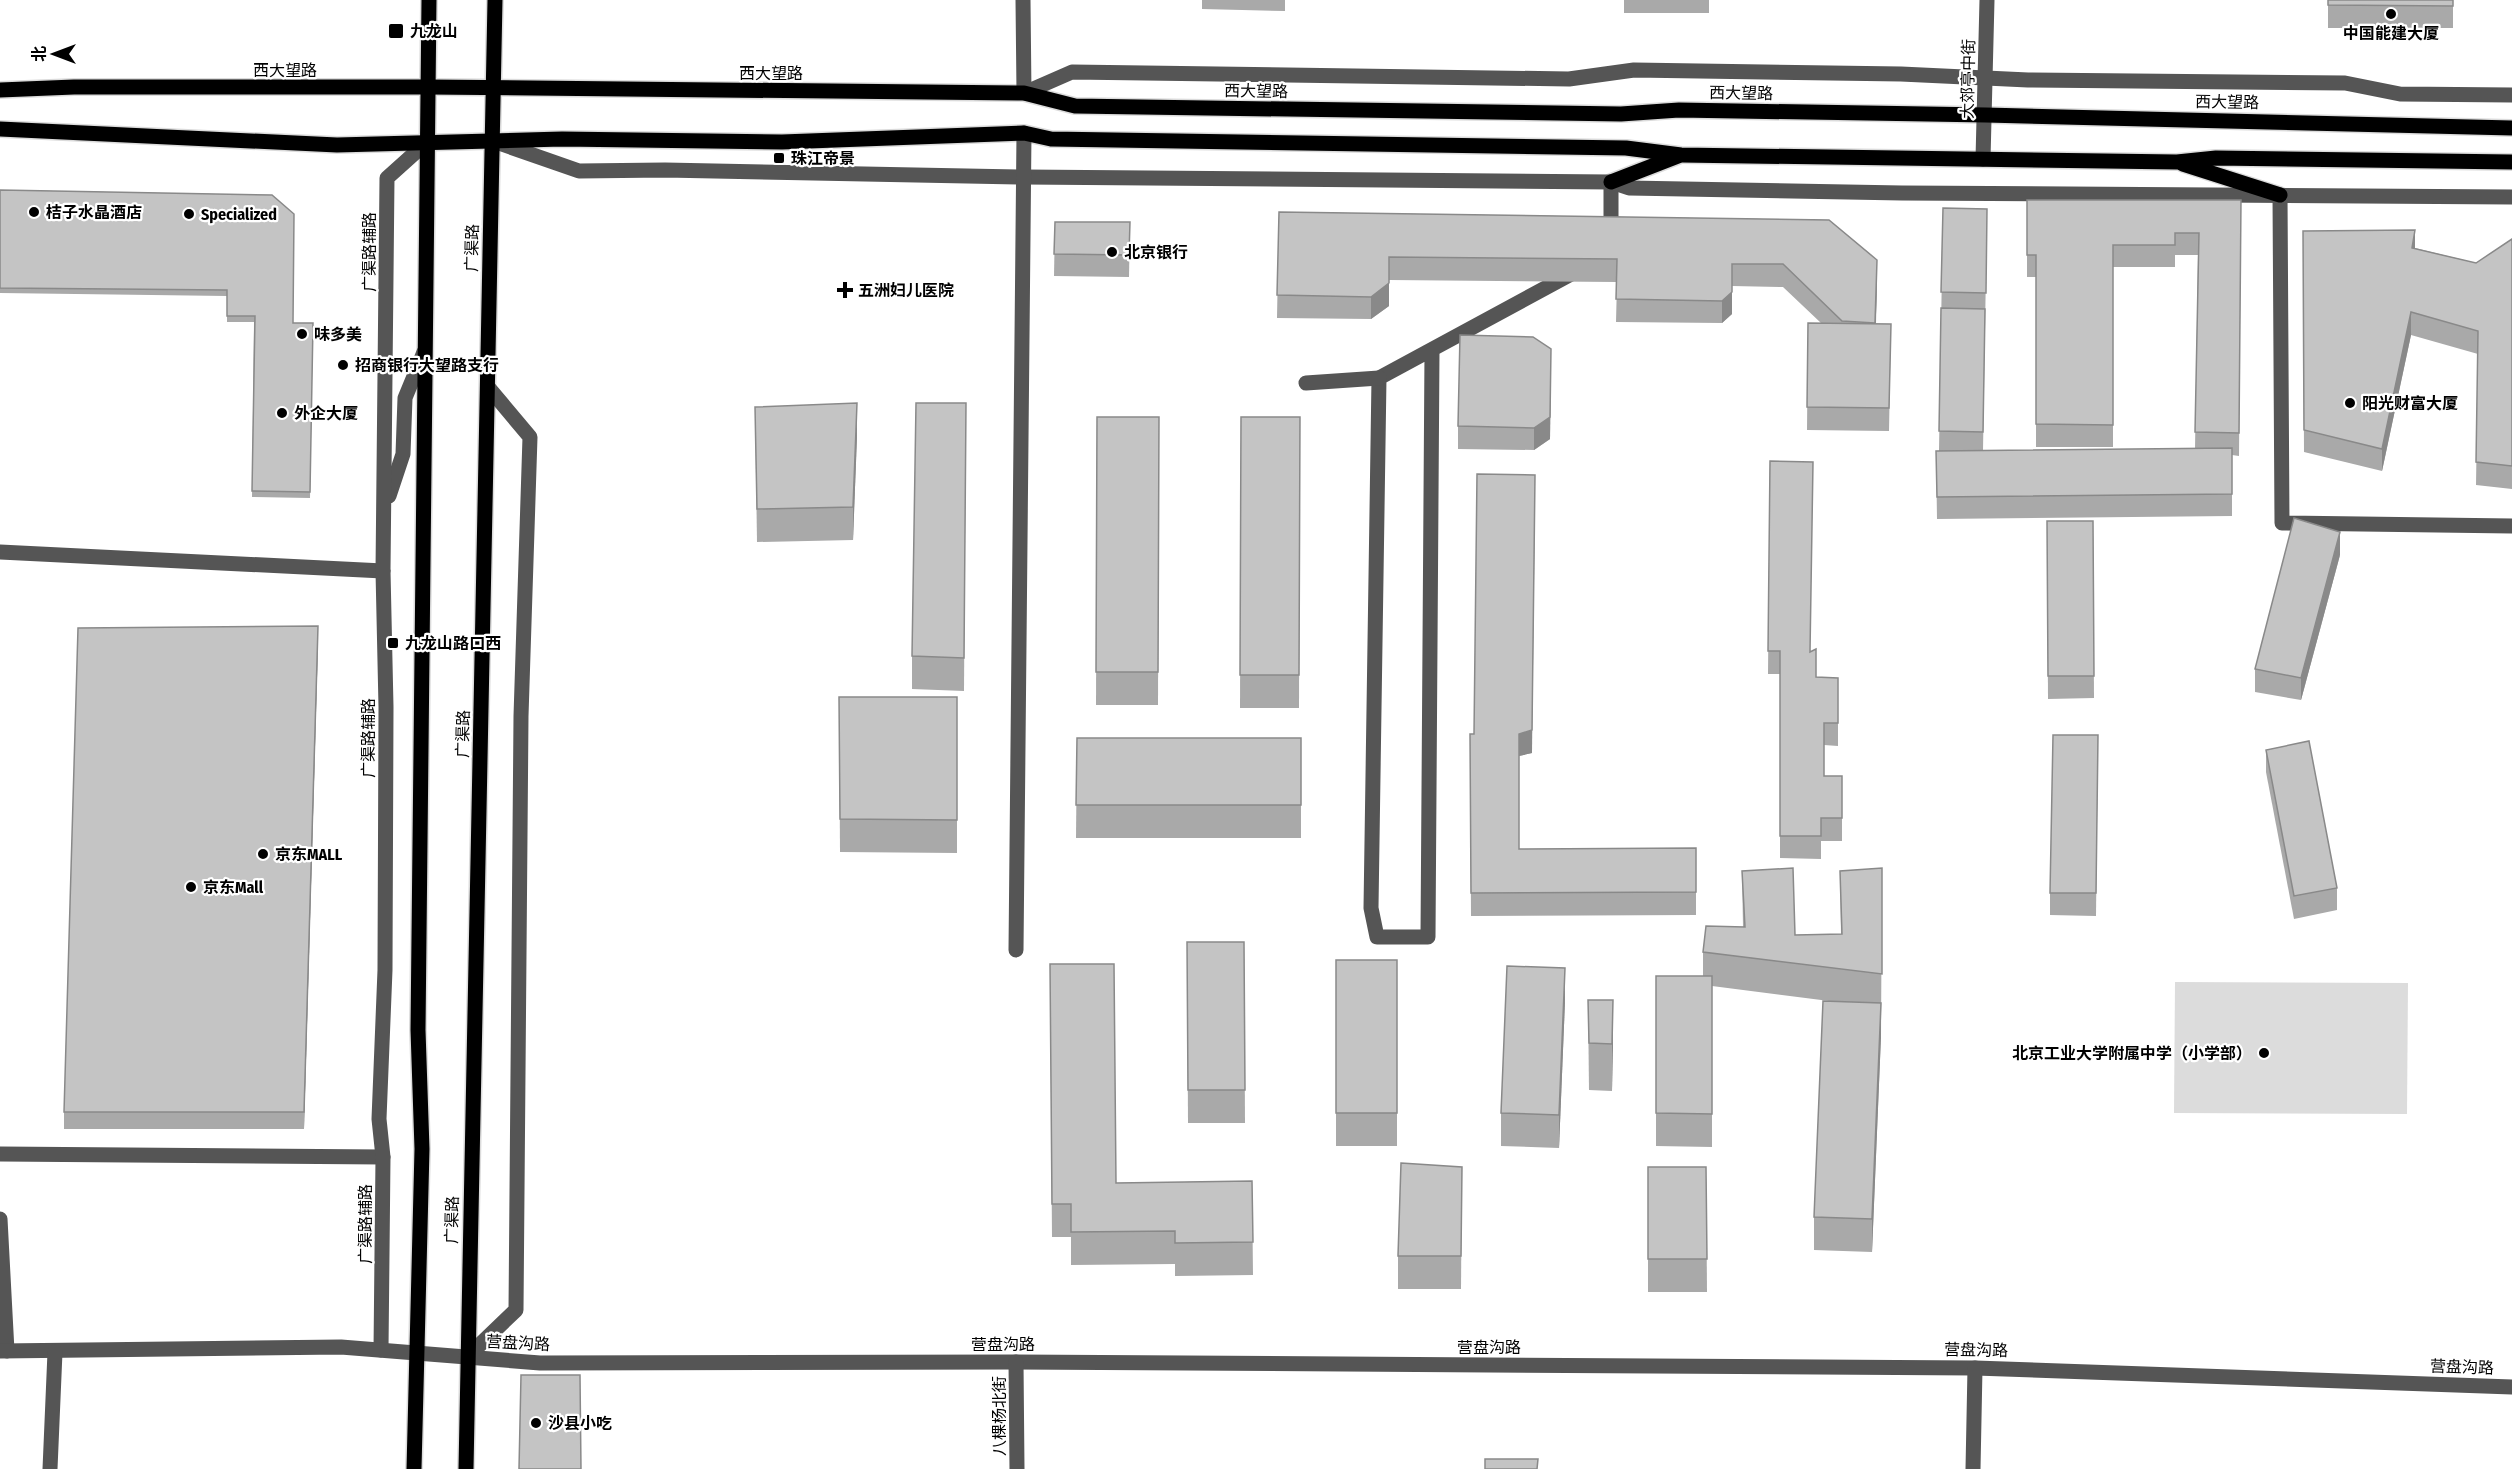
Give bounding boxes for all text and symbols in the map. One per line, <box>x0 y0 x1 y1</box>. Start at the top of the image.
marker: 中国能建大厦 <box>2384 7 2398 21</box>
marker: 九龙山 <box>387 22 405 40</box>
place label: 九龙山 <box>410 22 458 41</box>
north arrow <box>24 24 84 84</box>
place label: 中国能建大厦 <box>2343 24 2439 43</box>
street label: 大郊亭中街 <box>1958 39 1978 119</box>
text: 北 <box>30 46 49 62</box>
street label: 西大望路 <box>253 61 317 80</box>
street label: 西大望路 <box>739 64 803 83</box>
street label: 西大望路 <box>1224 81 1288 101</box>
street label: 西大望路 <box>1709 83 1773 103</box>
street label: 西大望路 <box>2195 92 2259 112</box>
place label: 珠江帝景 <box>791 149 855 168</box>
marker: 珠江帝景 <box>772 151 786 165</box>
place label: 桔子水晶酒店 <box>46 203 142 222</box>
marker: 桔子水晶酒店 <box>27 205 41 219</box>
place label: Specialized <box>201 205 277 224</box>
marker: Specialized <box>182 207 196 221</box>
street label: 广渠路辅路 <box>360 212 379 292</box>
street label: 广渠路 <box>462 224 482 272</box>
place label: 北京银行 <box>1124 243 1188 262</box>
marker: 北京银行 <box>1105 245 1119 259</box>
marker: 五洲妇儿医院 <box>836 281 854 299</box>
place label: 五洲妇儿医院 <box>858 281 954 300</box>
place label: 味多美 <box>314 325 362 344</box>
marker: 味多美 <box>295 327 309 341</box>
place label: 招商银行大望路支行 <box>355 356 499 375</box>
marker: 招商银行大望路支行 <box>336 358 350 372</box>
place label: 阳光财富大厦 <box>2362 394 2458 413</box>
marker: 阳光财富大厦 <box>2343 396 2357 410</box>
place label: 外企大厦 <box>294 404 358 423</box>
marker: 外企大厦 <box>275 406 289 420</box>
place label: 九龙山路口西 <box>405 634 501 653</box>
marker: 九龙山路口西 <box>386 636 400 650</box>
street label: 广渠路辅路 <box>359 698 378 778</box>
street label: 广渠路 <box>453 710 473 758</box>
place label: 京东MALL <box>275 845 343 864</box>
marker: 京东MALL <box>256 847 270 861</box>
place label: 京东Mall <box>203 878 264 897</box>
marker: 京东Mall <box>184 880 198 894</box>
place label: 北京工业大学附属中学（小学部） <box>2012 1044 2252 1063</box>
marker: 北京工业大学附属中学（小学部） <box>2257 1046 2271 1060</box>
street label: 广渠路辅路 <box>356 1184 375 1264</box>
street label: 广渠路 <box>442 1196 462 1244</box>
street label: 营盘沟路 <box>486 1332 550 1354</box>
street label: 营盘沟路 <box>971 1335 1035 1354</box>
street label: 营盘沟路 <box>1457 1338 1521 1357</box>
street label: 营盘沟路 <box>1944 1340 2008 1360</box>
street label: 营盘沟路 <box>2430 1356 2494 1378</box>
street label: 八棵杨北街 <box>990 1376 1009 1456</box>
place label: 沙县小吃 <box>548 1414 612 1433</box>
marker: 沙县小吃 <box>529 1416 543 1430</box>

